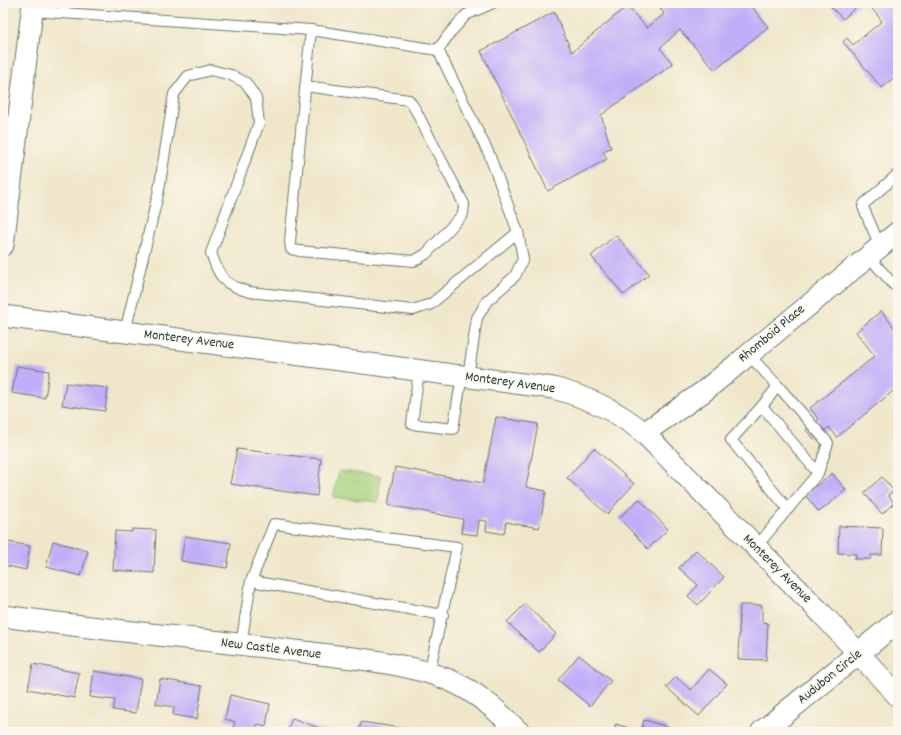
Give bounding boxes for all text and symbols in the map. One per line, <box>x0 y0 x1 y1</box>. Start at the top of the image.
street label: Rhomboid Place <box>734 300 810 368</box>
street label: Monterey Avenue <box>143 325 235 355</box>
street label: Monterey Avenue <box>464 367 556 399</box>
street label: Monterey Avenue <box>738 530 816 608</box>
street label: New Castle Avenue <box>220 633 322 665</box>
street label: Audubon Circle <box>793 645 867 709</box>

